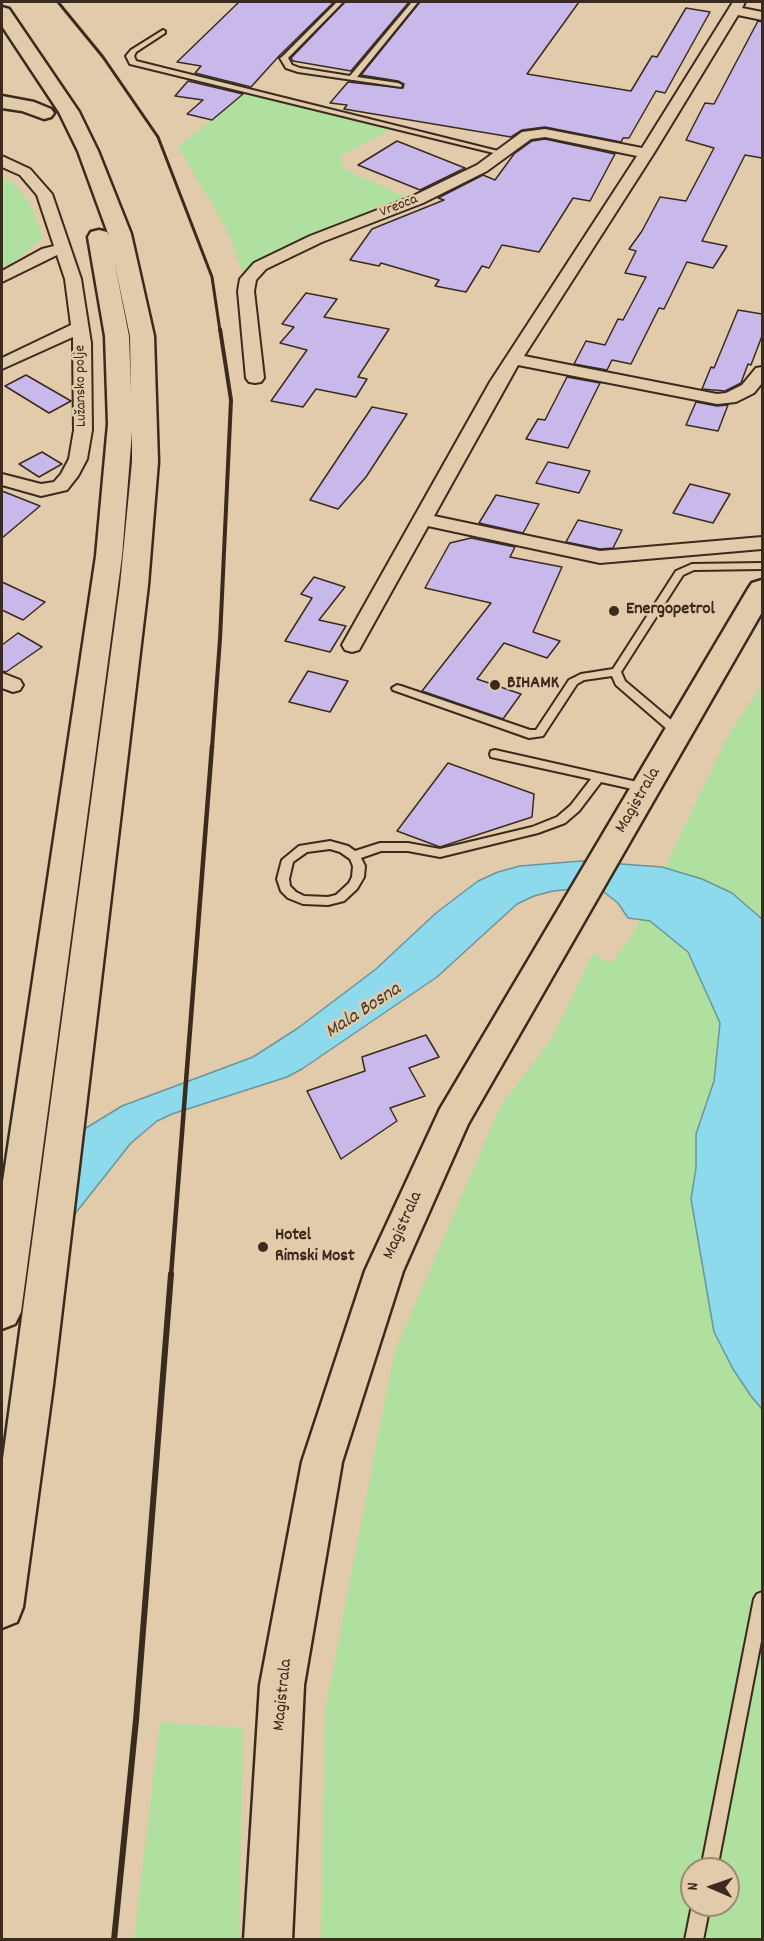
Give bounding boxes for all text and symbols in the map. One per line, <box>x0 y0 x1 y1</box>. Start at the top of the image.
street label: Vreoca <box>377 191 421 223</box>
street label: Lužansko polje <box>72 345 92 427</box>
place label: Energopetrol <box>626 600 715 622</box>
marker: Energopetrol <box>607 604 621 618</box>
place label: BIHAMK <box>507 674 559 696</box>
marker: BIHAMK <box>488 678 502 692</box>
street label: Magistrala <box>612 764 666 838</box>
water label: Mala Bosna <box>322 979 406 1045</box>
street label: Magistrala <box>379 1189 429 1263</box>
place label: Hotel Rimski Most <box>275 1226 355 1268</box>
marker: Hotel Rimski Most <box>256 1240 270 1254</box>
street label: Magistrala <box>269 1658 299 1732</box>
north arrow <box>680 1857 740 1917</box>
text: N <box>682 1882 705 1891</box>

